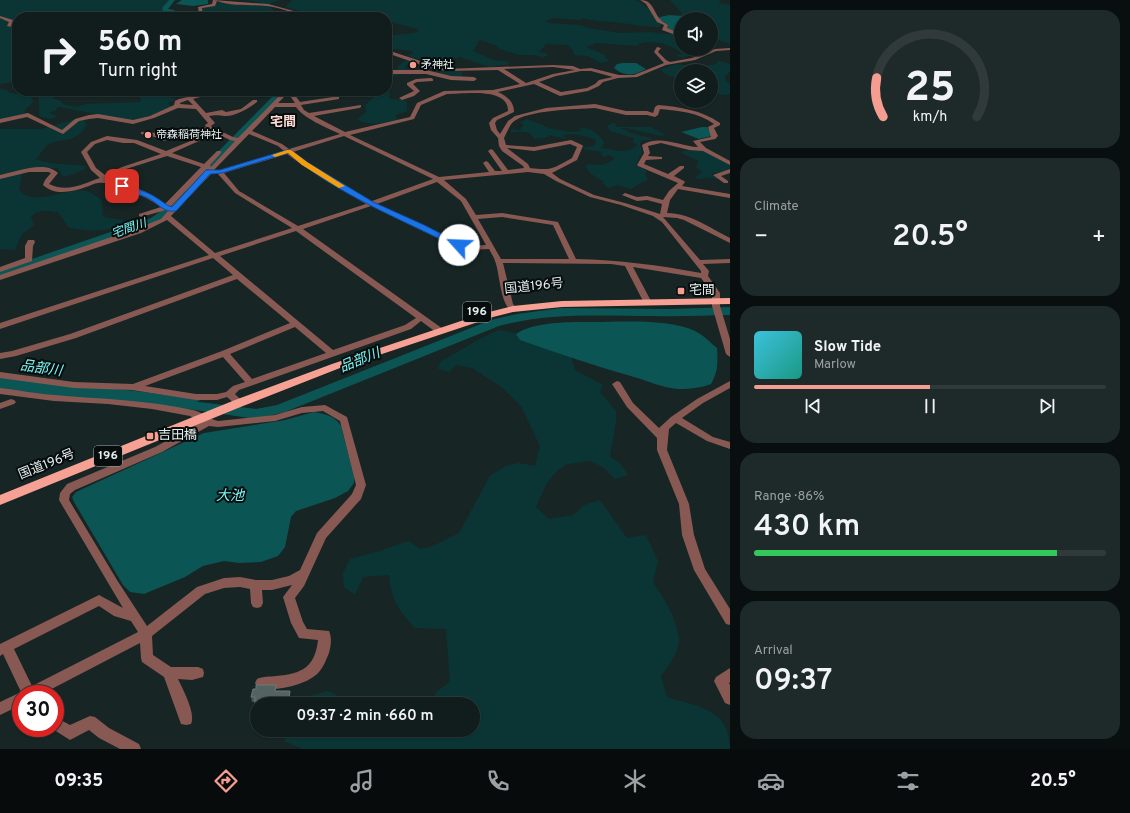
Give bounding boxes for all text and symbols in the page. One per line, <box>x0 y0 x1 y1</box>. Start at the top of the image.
map controls <box>674 12 718 108</box>
button: sound <box>674 12 718 56</box>
text: 560 m <box>98 25 182 61</box>
icon: right <box>32 28 84 80</box>
place label: 矛神社 <box>421 58 454 72</box>
text: Turn right <box>98 60 178 83</box>
marker: 矛神社 <box>408 60 418 70</box>
text: 25 <box>905 63 955 116</box>
button: layers <box>674 64 718 108</box>
text: km/h <box>913 107 947 125</box>
district label: 宅間 <box>270 115 296 131</box>
place label: 帝森稲荷神社 <box>156 128 222 142</box>
marker: 帝森稲荷神社 <box>143 130 153 140</box>
pin <box>105 169 139 203</box>
icon: arrive <box>111 175 133 197</box>
text: Climate <box>754 199 799 215</box>
water label: 宅間川 <box>109 215 151 242</box>
text: 20.5° <box>892 219 968 256</box>
position arrow <box>438 224 480 266</box>
text: − <box>754 224 768 251</box>
text: + <box>1092 224 1106 251</box>
street label: 国道196号 <box>504 276 564 298</box>
place label: 宅間 <box>689 283 715 299</box>
marker: 宅間 <box>676 286 686 296</box>
road number: 196 <box>463 302 491 322</box>
text: Slow Tide <box>814 338 881 357</box>
water label: 品部川 <box>337 345 385 377</box>
text: Marlow <box>814 357 856 373</box>
water label: 品部川 <box>19 358 65 381</box>
icon: previous <box>802 395 824 417</box>
icon: pause <box>919 395 941 417</box>
icon: next <box>1036 395 1058 417</box>
place label: 吉田橋 <box>158 428 197 444</box>
marker: 吉田橋 <box>145 431 155 441</box>
street label: 国道196号 <box>16 446 78 484</box>
road number: 196 <box>94 446 122 466</box>
water label: 大池 <box>216 488 246 505</box>
text: Range · 86% <box>754 489 824 505</box>
text: 430 km <box>754 509 860 546</box>
text: Arrival <box>754 643 793 659</box>
text: 09:37 <box>754 663 832 700</box>
speed limit sign: 30 <box>12 685 64 737</box>
text: 09:37 · 2 min · 660 m <box>296 707 434 726</box>
icon: directions <box>212 767 240 795</box>
icon: music <box>348 767 376 795</box>
icon: phone <box>484 767 512 795</box>
icon: climate <box>621 767 649 795</box>
icon: car <box>757 767 785 795</box>
icon: filters <box>894 767 922 795</box>
text: 09:35 <box>54 770 103 793</box>
text: 20.5° <box>1030 770 1076 793</box>

